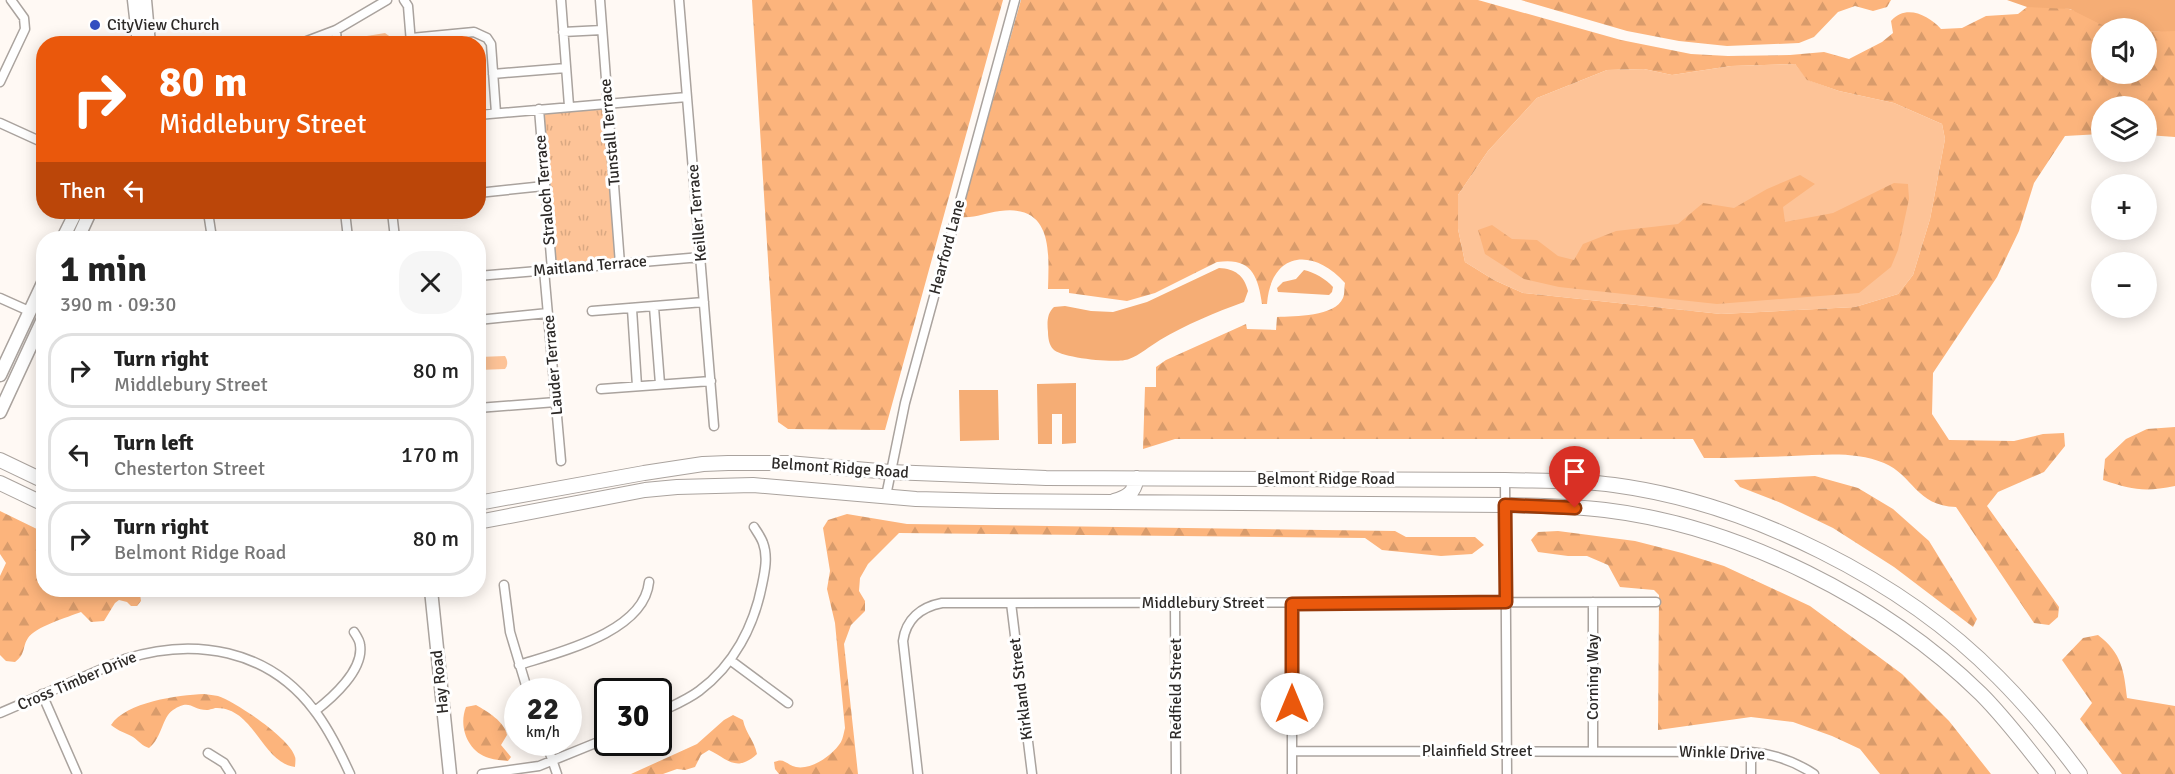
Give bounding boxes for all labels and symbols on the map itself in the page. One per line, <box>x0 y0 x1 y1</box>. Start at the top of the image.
place label: CityView Church <box>107 15 219 35</box>
marker: CityView Church <box>88 18 102 32</box>
street label: Tunstall Terrace <box>595 78 625 186</box>
street label: Straloch Terrace <box>530 134 560 246</box>
street label: Keiller Terrace <box>683 163 711 263</box>
street label: Hearford Lane <box>925 197 969 297</box>
street label: Maitland Terrace <box>532 251 648 281</box>
street label: Lauder Terrace <box>539 314 567 416</box>
pin <box>1549 446 1600 508</box>
street label: Belmont Ridge Road <box>770 453 910 483</box>
street label: Belmont Ridge Road <box>1257 469 1395 489</box>
street label: Middlebury Street <box>1142 593 1265 613</box>
street label: Corning Way <box>1583 634 1603 720</box>
street label: Kirkland Street <box>1005 636 1037 741</box>
street label: Redfield Street <box>1166 638 1186 740</box>
street label: Cross Timber Drive <box>14 647 140 715</box>
street label: Hay Road <box>427 649 453 715</box>
position arrow <box>1260 672 1324 736</box>
speed limit sign: 30 <box>594 678 672 756</box>
street label: Plainfield Street <box>1422 741 1533 761</box>
street label: Winkle Drive <box>1679 742 1765 764</box>

